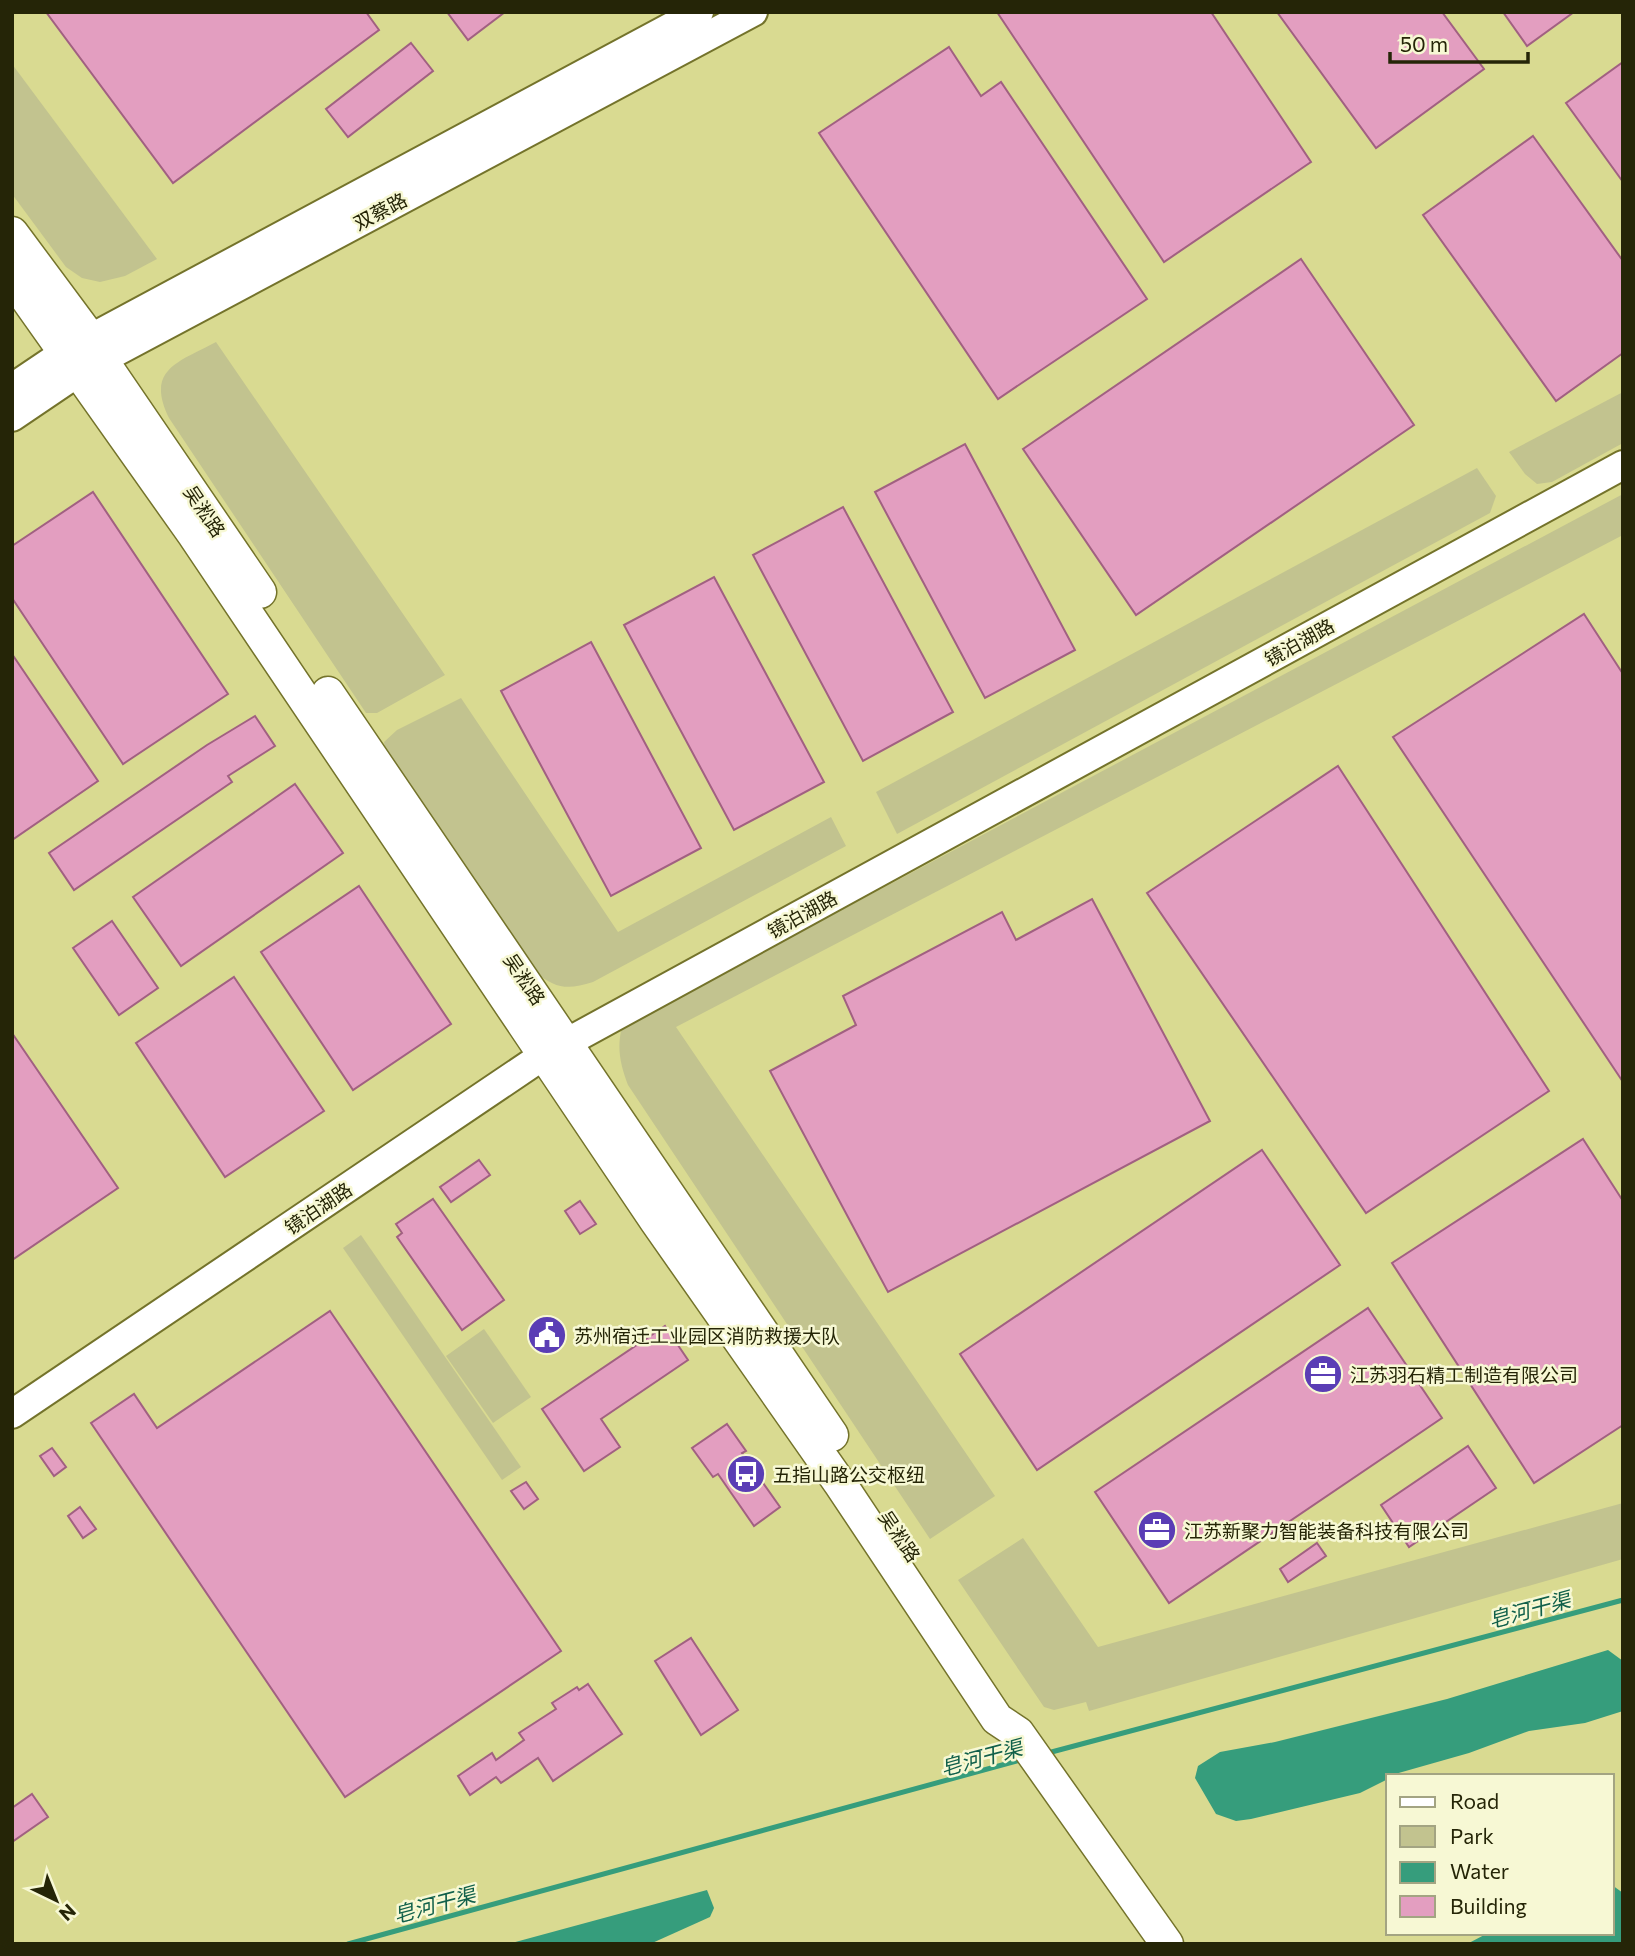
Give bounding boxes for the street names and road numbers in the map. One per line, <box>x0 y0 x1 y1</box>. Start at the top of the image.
street label: 双蔡路 <box>349 187 411 235</box>
street label: 吴淞路 <box>180 481 230 541</box>
street label: 镜泊湖路 <box>1260 614 1338 670</box>
street label: 镜泊湖路 <box>763 886 841 942</box>
street label: 吴淞路 <box>500 949 550 1009</box>
street label: 镜泊湖路 <box>280 1177 356 1239</box>
street label: 吴淞路 <box>875 1506 925 1566</box>

